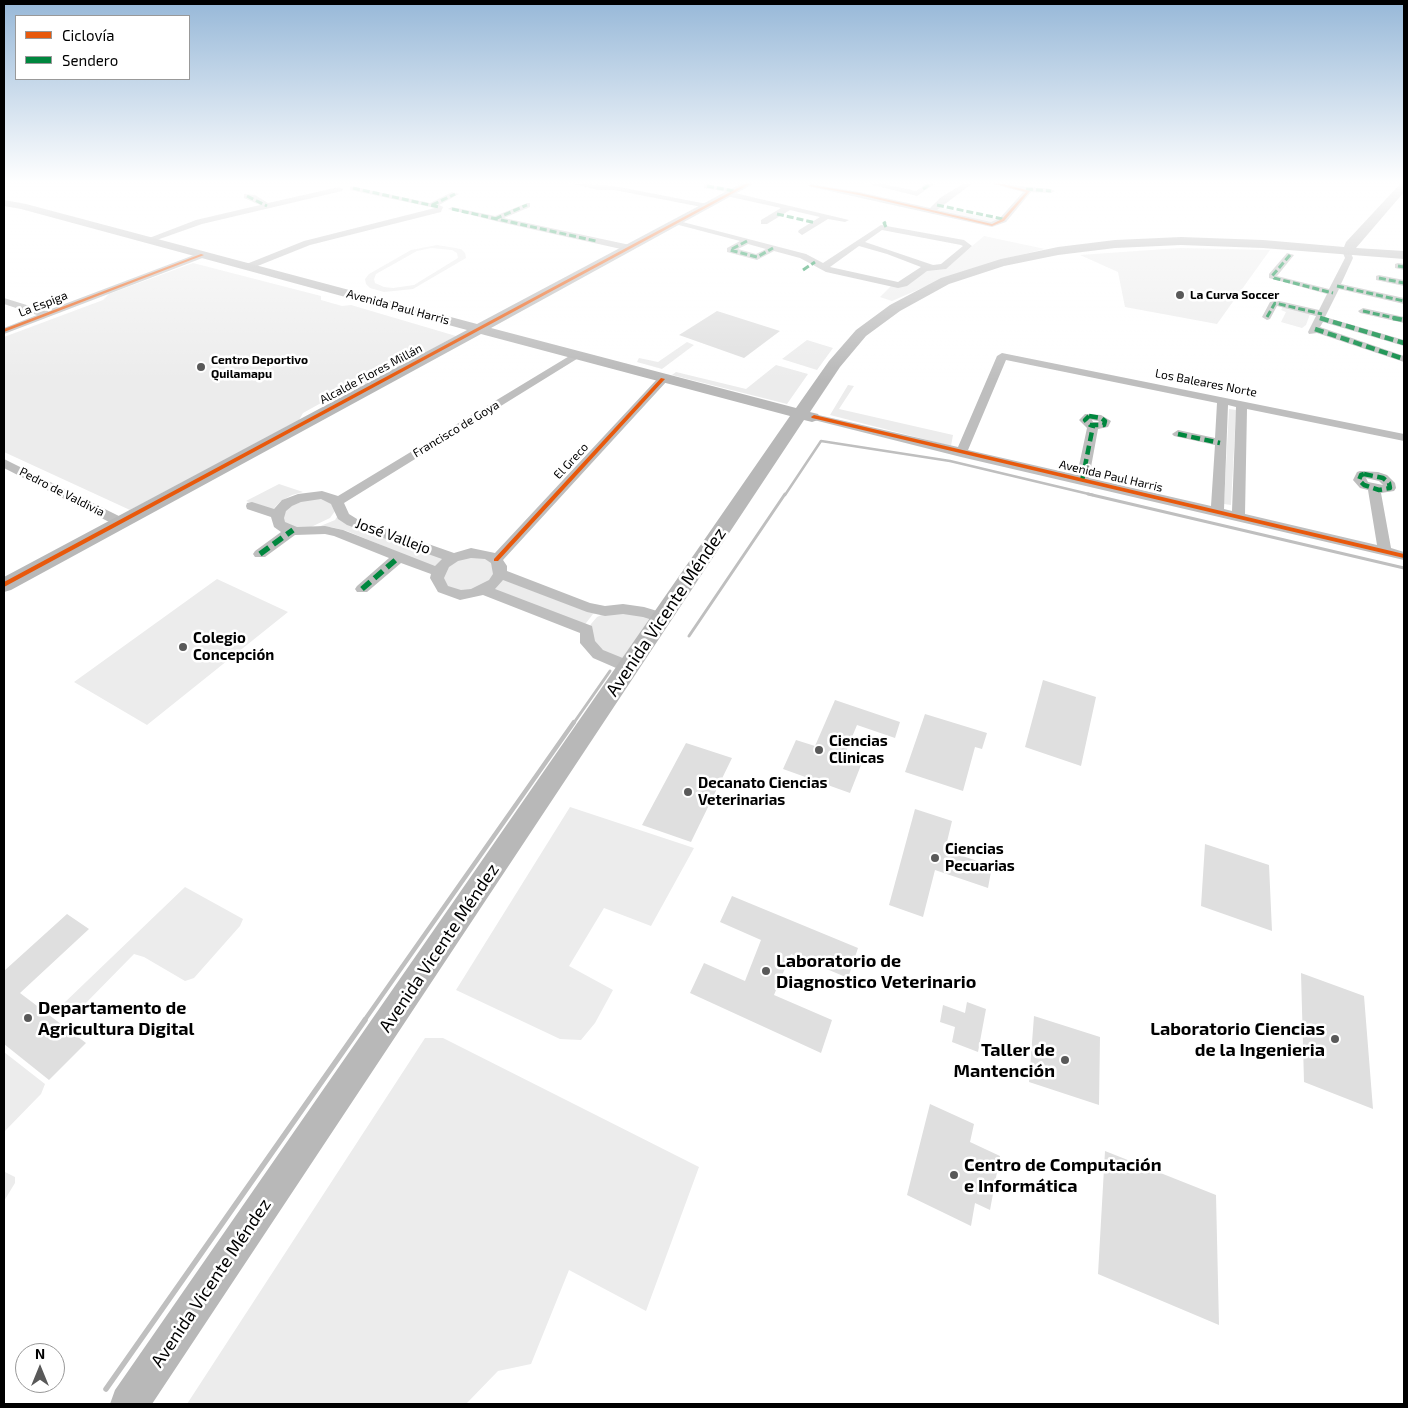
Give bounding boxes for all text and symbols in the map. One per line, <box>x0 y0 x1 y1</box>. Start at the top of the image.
legend <box>15 15 190 80</box>
text: Ciclovía <box>62 26 114 44</box>
text: Sendero <box>62 51 118 69</box>
street label: Avenida Paul Harris <box>345 286 451 328</box>
street label: La Espiga <box>16 288 70 320</box>
place label: La Curva Soccer <box>1190 288 1279 302</box>
marker: La Curva Soccer <box>1174 289 1186 301</box>
street label: Alcalde Flores Millán <box>317 341 425 407</box>
place label: Centro Deportivo Quilamapu <box>211 353 308 381</box>
marker: Centro Deportivo Quilamapu <box>195 361 207 373</box>
street label: Los Baleares Norte <box>1154 366 1258 400</box>
street label: Francisco de Goya <box>410 398 502 460</box>
street label: El Greco <box>551 440 591 482</box>
street label: Avenida Paul Harris <box>1058 457 1164 495</box>
street label: Pedro de Valdivia <box>17 464 107 520</box>
street label: José Vallejo <box>353 514 433 558</box>
street label: Avenida Vicente Méndez <box>601 524 731 700</box>
place label: Colegio Concepción <box>193 629 274 664</box>
marker: Colegio Concepción <box>177 641 189 653</box>
place label: Ciencias Clinicas <box>829 732 888 767</box>
marker: Ciencias Clinicas <box>813 744 825 756</box>
place label: Decanato Ciencias Veterinarias <box>698 774 827 809</box>
marker: Decanato Ciencias Veterinarias <box>682 786 694 798</box>
place label: Ciencias Pecuarias <box>945 840 1015 875</box>
marker: Ciencias Pecuarias <box>929 852 941 864</box>
street label: Avenida Vicente Méndez <box>374 860 504 1036</box>
place label: Laboratorio de Diagnostico Veterinario <box>776 950 976 992</box>
marker: Laboratorio de Diagnostico Veterinario <box>760 965 772 977</box>
place label: Departamento de Agricultura Digital <box>38 997 194 1040</box>
marker: Departamento de Agricultura Digital <box>22 1012 34 1024</box>
place label: Laboratorio Ciencias de la Ingenieria <box>1150 1018 1325 1060</box>
marker: Laboratorio Ciencias de la Ingenieria <box>1329 1033 1341 1045</box>
place label: Taller de Mantención <box>954 1039 1055 1082</box>
marker: Taller de Mantención <box>1059 1054 1071 1066</box>
place label: Centro de Computación e Informática <box>964 1154 1162 1196</box>
marker: Centro de Computación e Informática <box>948 1169 960 1181</box>
street label: Avenida Vicente Méndez <box>146 1195 276 1371</box>
north arrow <box>15 1343 65 1393</box>
text: N <box>35 1345 45 1362</box>

